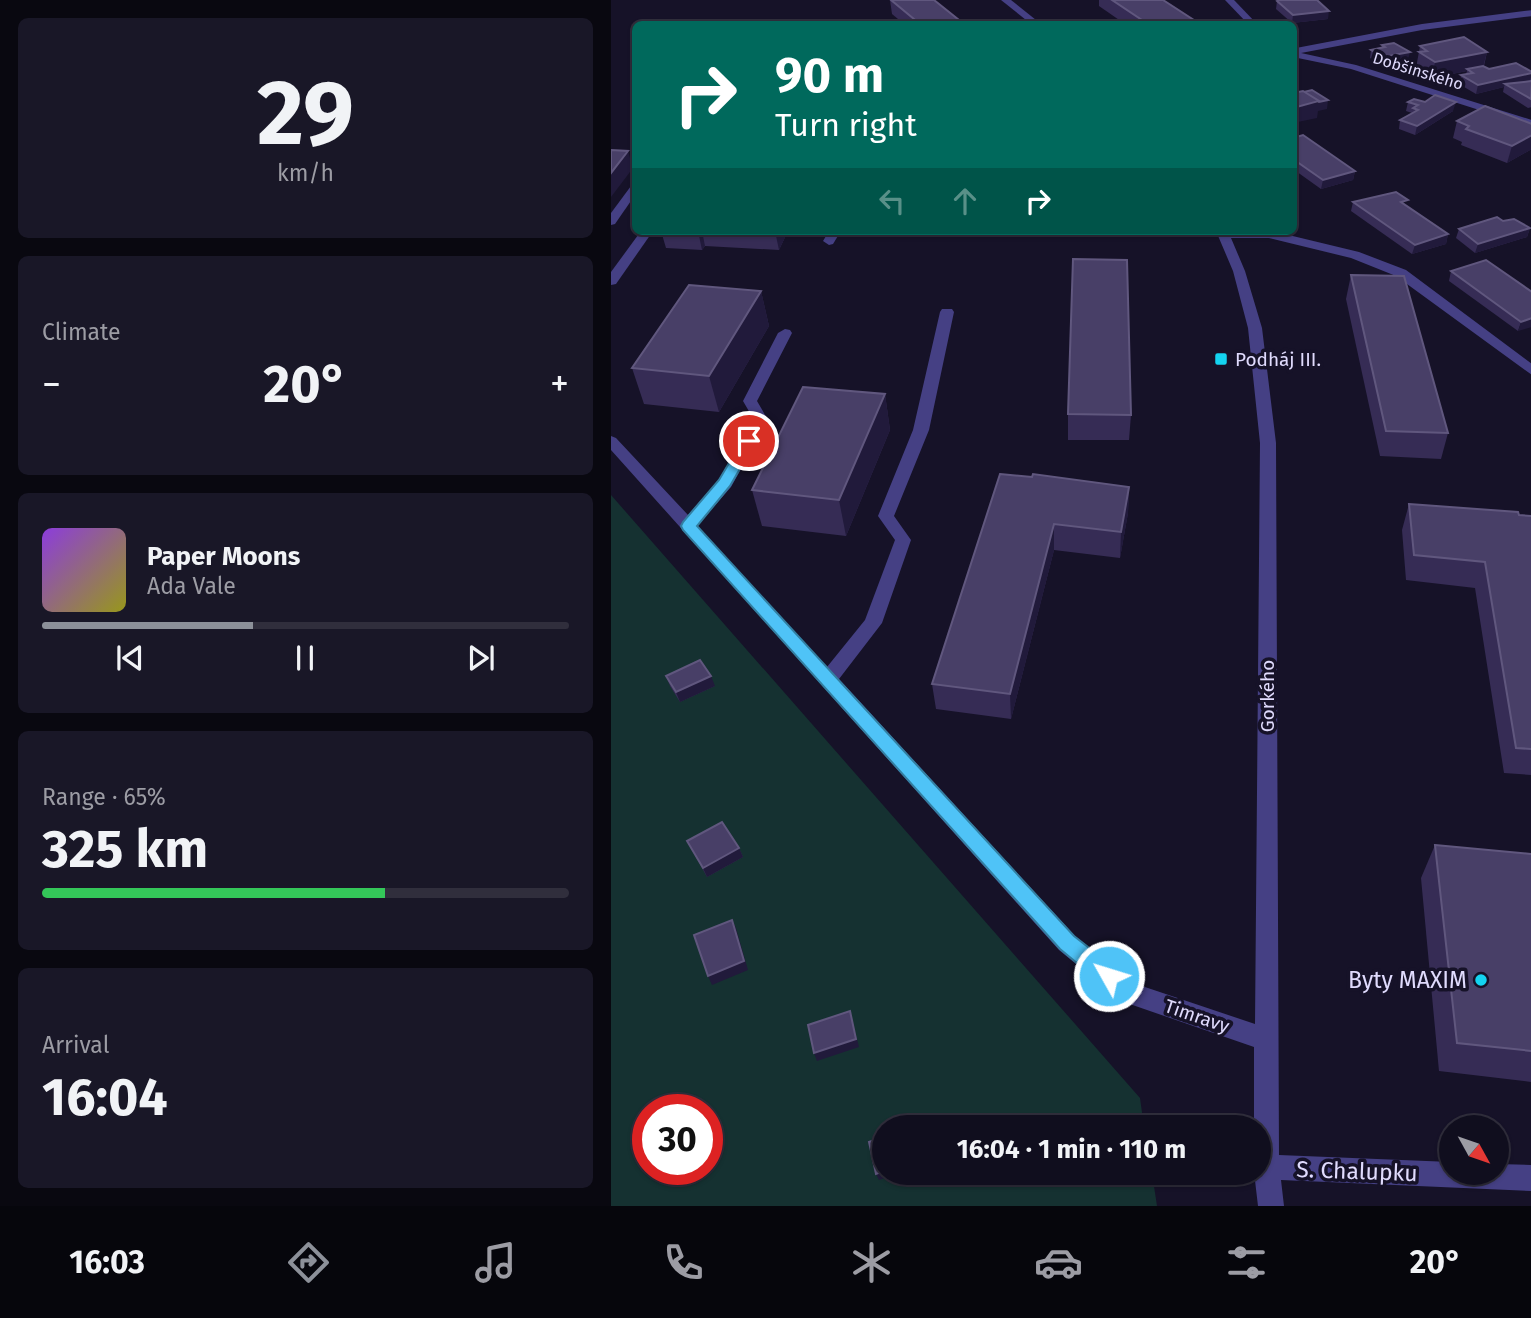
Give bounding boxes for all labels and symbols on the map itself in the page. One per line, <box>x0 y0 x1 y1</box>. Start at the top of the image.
street label: Dobšinského <box>1371 48 1465 94</box>
place label: Podháj III. <box>1235 348 1321 371</box>
marker: Podháj III. <box>1213 351 1229 367</box>
pin <box>719 411 779 471</box>
street label: Gorkého <box>1256 660 1279 732</box>
position arrow <box>1072 939 1146 1013</box>
place label: Byty MAXIM <box>1348 966 1467 994</box>
marker: Byty MAXIM <box>1473 972 1489 988</box>
street label: Timravy <box>1162 994 1233 1038</box>
speed limit sign: 30 <box>632 1094 723 1185</box>
north arrow <box>1439 1115 1509 1185</box>
street label: S. Chalupku <box>1296 1155 1418 1187</box>

